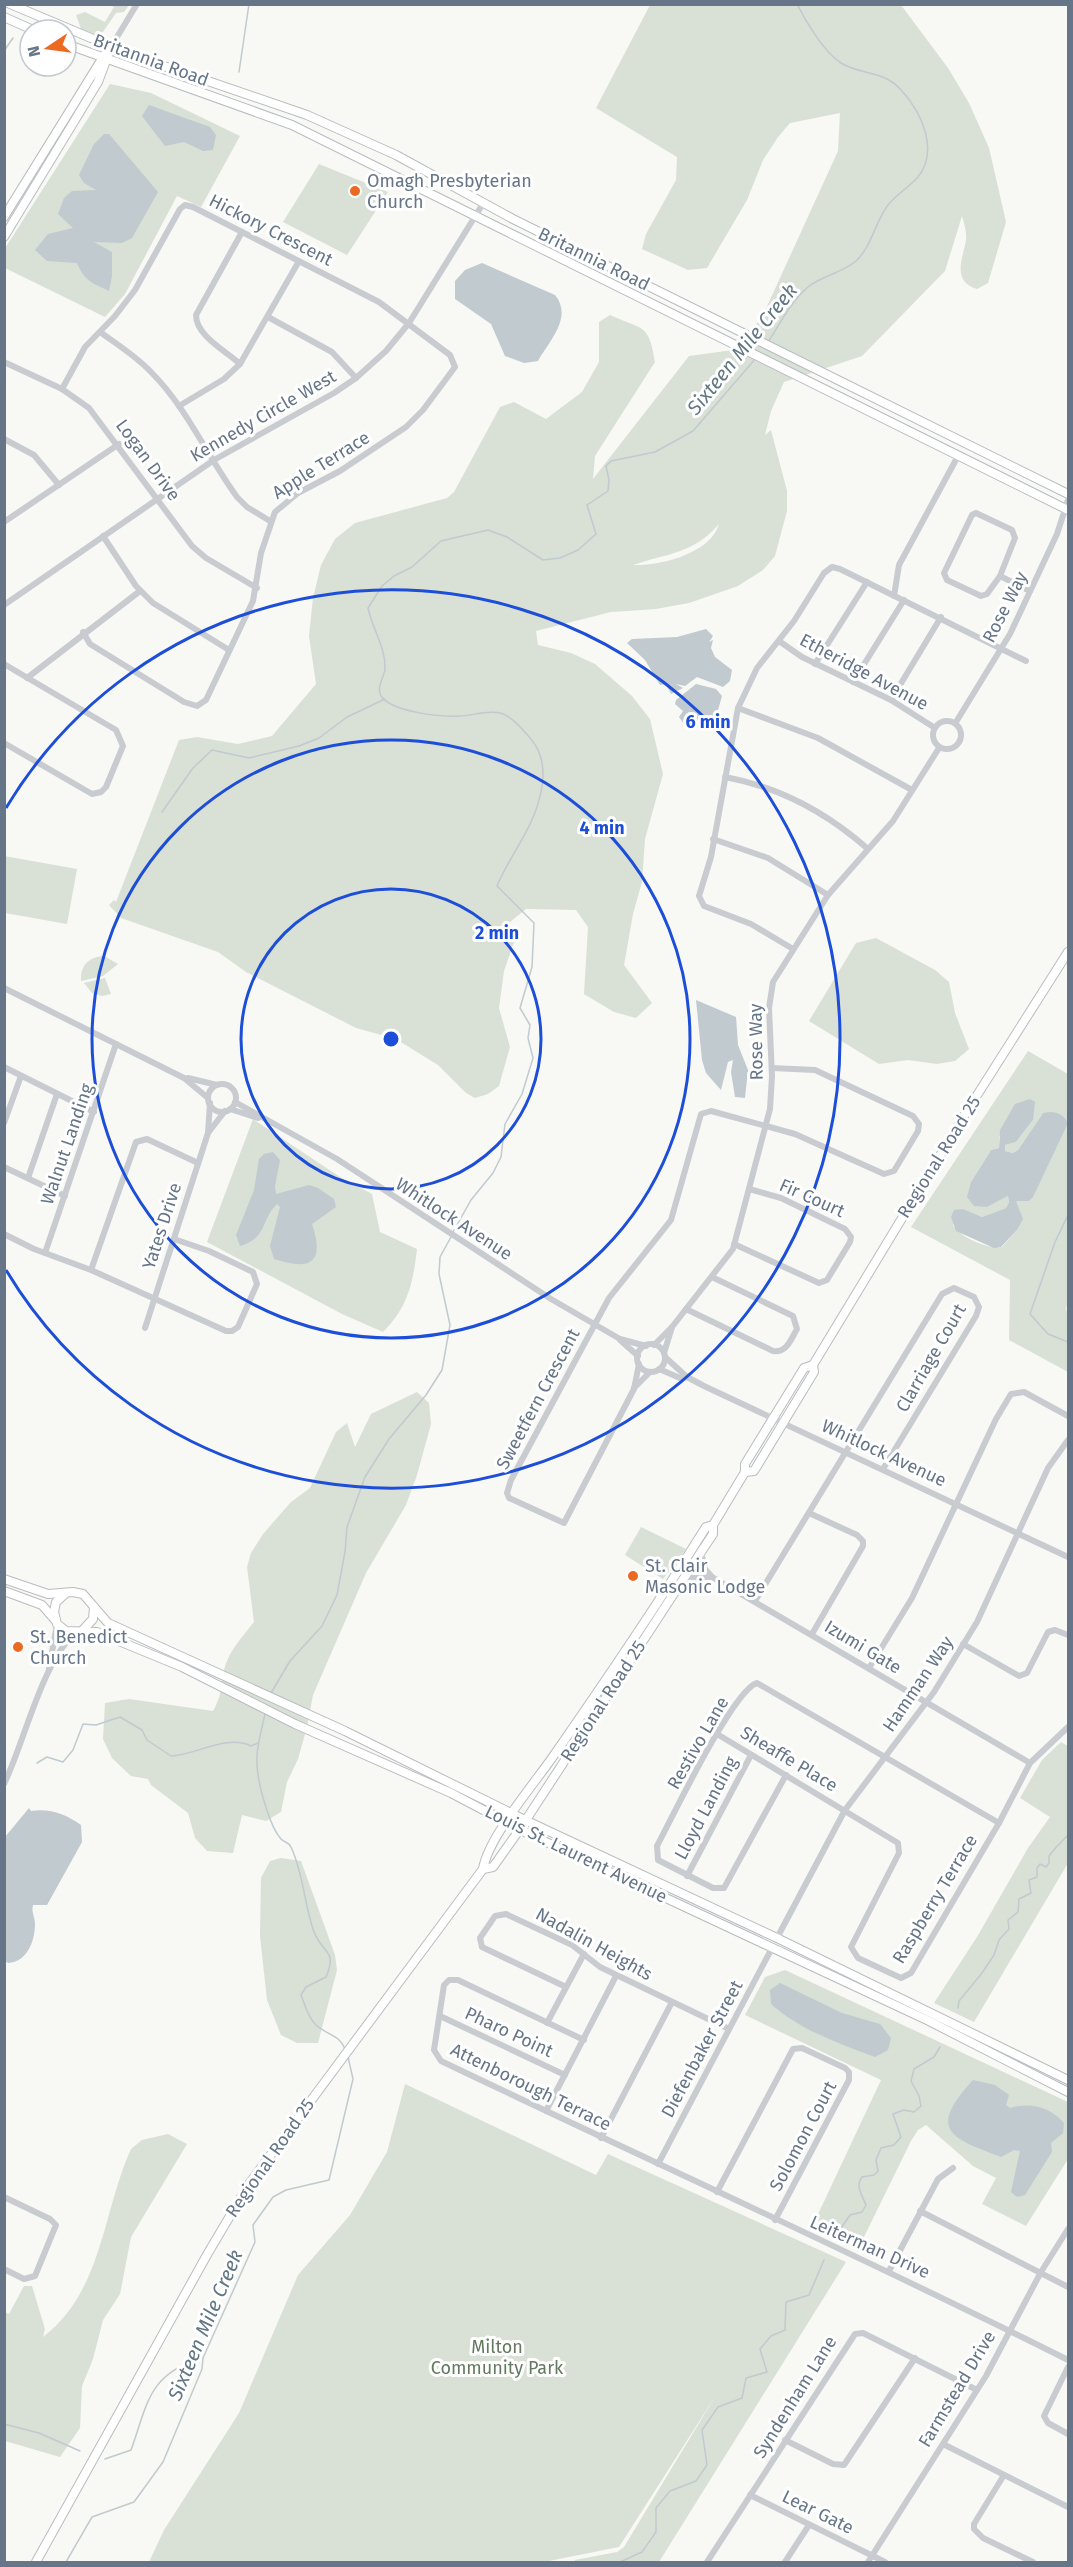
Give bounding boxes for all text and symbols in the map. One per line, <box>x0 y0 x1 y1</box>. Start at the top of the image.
north arrow <box>18 18 78 78</box>
street label: Britannia Road <box>90 29 212 91</box>
text: N <box>23 44 44 59</box>
place label: Omagh Presbyterian Church <box>367 170 532 213</box>
marker: Omagh Presbyterian Church <box>348 184 362 198</box>
street label: Hickory Crescent <box>206 189 337 271</box>
street label: Britannia Road <box>535 223 653 295</box>
water label: Sixteen Mile Creek <box>681 279 802 420</box>
street label: Kennedy Circle West <box>186 365 340 467</box>
street label: Logan Drive <box>111 415 185 505</box>
street label: Apple Terrace <box>268 426 374 504</box>
street label: Rose Way <box>978 568 1032 646</box>
street label: Etheridge Avenue <box>796 629 932 715</box>
text: 6 min <box>685 711 731 733</box>
text: 4 min <box>579 817 625 839</box>
text: 2 min <box>475 922 519 944</box>
street label: Rose Way <box>744 1003 768 1081</box>
centre of rings <box>381 1029 401 1049</box>
street label: Walnut Landing <box>36 1080 98 1207</box>
street label: Regional Road 25 <box>893 1092 985 1222</box>
street label: Whitlock Avenue <box>391 1173 517 1265</box>
street label: Fir Court <box>776 1174 849 1222</box>
street label: Yates Drive <box>138 1180 186 1272</box>
street label: Clarriage Court <box>891 1300 971 1416</box>
street label: Sweetfern Crescent <box>492 1324 585 1473</box>
street label: Whitlock Avenue <box>818 1415 950 1491</box>
place label: St. Clair Masonic Lodge <box>645 1555 765 1598</box>
marker: St. Clair Masonic Lodge <box>626 1569 640 1583</box>
street label: Izumi Gate <box>821 1615 905 1679</box>
place label: St. Benedict Church <box>30 1626 128 1669</box>
street label: Hamman Way <box>878 1632 958 1736</box>
street label: Regional Road 25 <box>556 1636 650 1766</box>
marker: St. Benedict Church <box>11 1640 25 1654</box>
street label: Restivo Lane <box>663 1693 733 1793</box>
street label: Sheaffe Place <box>736 1721 842 1797</box>
street label: Lloyd Landing <box>670 1752 743 1863</box>
street label: Louis St. Laurent Avenue <box>481 1800 671 1908</box>
street label: Raspberry Terrace <box>888 1830 982 1968</box>
street label: Nadalin Heights <box>532 1903 656 1985</box>
street label: Diefenbaker Street <box>657 1976 748 2121</box>
street label: Pharo Point <box>461 2002 557 2062</box>
street label: Attenborough Terrace <box>447 2039 615 2135</box>
street label: Solomon Court <box>765 2077 841 2195</box>
street label: Regional Road 25 <box>221 2094 319 2222</box>
street label: Leiterman Drive <box>807 2211 933 2283</box>
water label: Sixteen Mile Creek <box>162 2246 248 2405</box>
street label: Farmstead Drive <box>914 2327 1000 2451</box>
street label: Syndenham Lane <box>749 2332 841 2462</box>
park label: Milton Community Park <box>431 2336 564 2379</box>
street label: Lear Gate <box>779 2485 857 2539</box>

